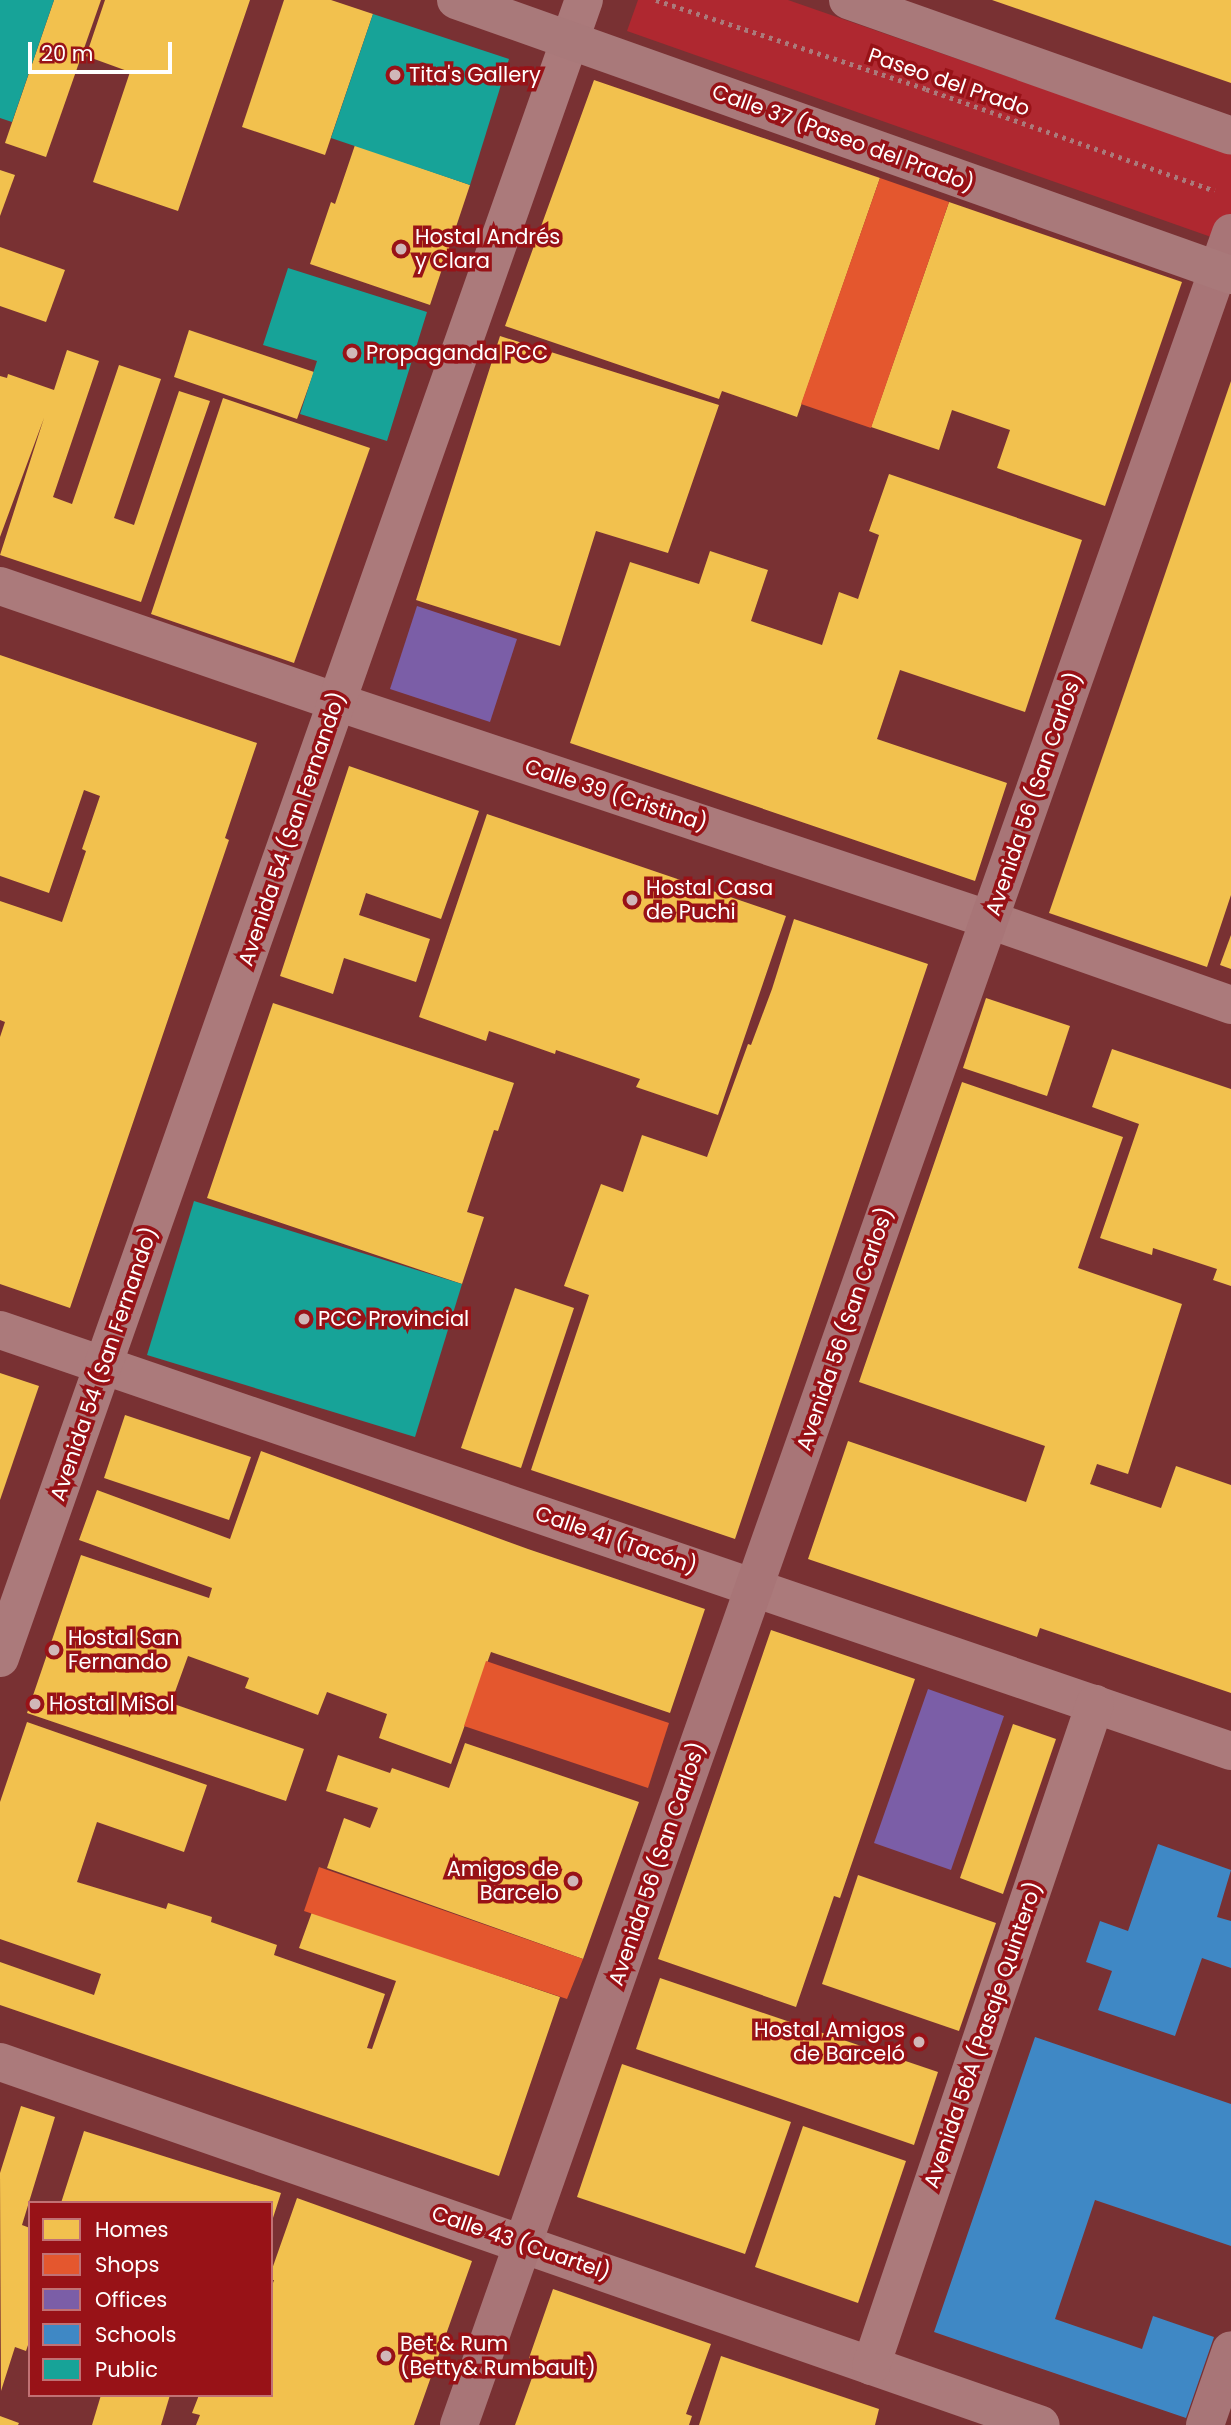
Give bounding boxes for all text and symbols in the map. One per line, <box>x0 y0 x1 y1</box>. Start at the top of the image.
scale bar <box>32 28 175 72</box>
text: 20 m <box>41 39 94 68</box>
street label: Paseo del Prado <box>865 43 1033 121</box>
place label: Tita's Gallery <box>409 62 541 88</box>
marker: Tita's Gallery <box>387 67 403 83</box>
street label: Calle 37 (Paseo del Prado) <box>709 79 977 197</box>
place label: Hostal Andrés y Clara <box>415 224 560 274</box>
marker: Hostal Andrés y Clara <box>393 241 409 257</box>
place label: Propaganda PCC <box>366 340 548 366</box>
marker: Propaganda PCC <box>344 345 360 361</box>
street label: Avenida 56 (San Carlos) <box>980 669 1088 919</box>
street label: Avenida 54 (San Fernando) <box>233 689 351 969</box>
street label: Calle 39 (Cristina) <box>522 754 710 836</box>
place label: Hostal Casa de Puchi <box>646 875 773 925</box>
marker: Hostal Casa de Puchi <box>624 892 640 908</box>
street label: Avenida 56 (San Carlos) <box>791 1204 899 1454</box>
street label: Avenida 54 (San Fernando) <box>45 1224 163 1504</box>
place label: PCC Provincial <box>318 1306 469 1332</box>
marker: PCC Provincial <box>296 1311 312 1327</box>
street label: Calle 41 (Tacón) <box>532 1501 700 1579</box>
place label: Hostal San Fernando <box>68 1625 180 1675</box>
marker: Hostal San Fernando <box>46 1642 62 1658</box>
place label: Hostal MiSol <box>49 1691 175 1717</box>
marker: Hostal MiSol <box>27 1696 43 1712</box>
street label: Avenida 56 (San Carlos) <box>603 1739 711 1989</box>
place label: Amigos de Barcelo <box>447 1856 559 1906</box>
marker: Amigos de Barcelo <box>565 1873 581 1889</box>
street label: Avenida 56A (Pasaje Quintero) <box>919 1878 1047 2192</box>
place label: Hostal Amigos de Barceló <box>754 2017 905 2067</box>
marker: Hostal Amigos de Barceló <box>911 2034 927 2050</box>
legend <box>28 2201 273 2397</box>
street label: Calle 43 (Cuartel) <box>428 2201 614 2285</box>
text: Homes <box>95 2215 169 2244</box>
text: Shops <box>95 2250 159 2279</box>
text: Offices <box>95 2285 167 2314</box>
text: Schools <box>95 2320 177 2349</box>
place label: Bet & Rum (Betty& Rumbault) <box>400 2331 596 2381</box>
marker: Bet & Rum (Betty& Rumbault) <box>378 2348 394 2364</box>
text: Public <box>95 2355 158 2384</box>

